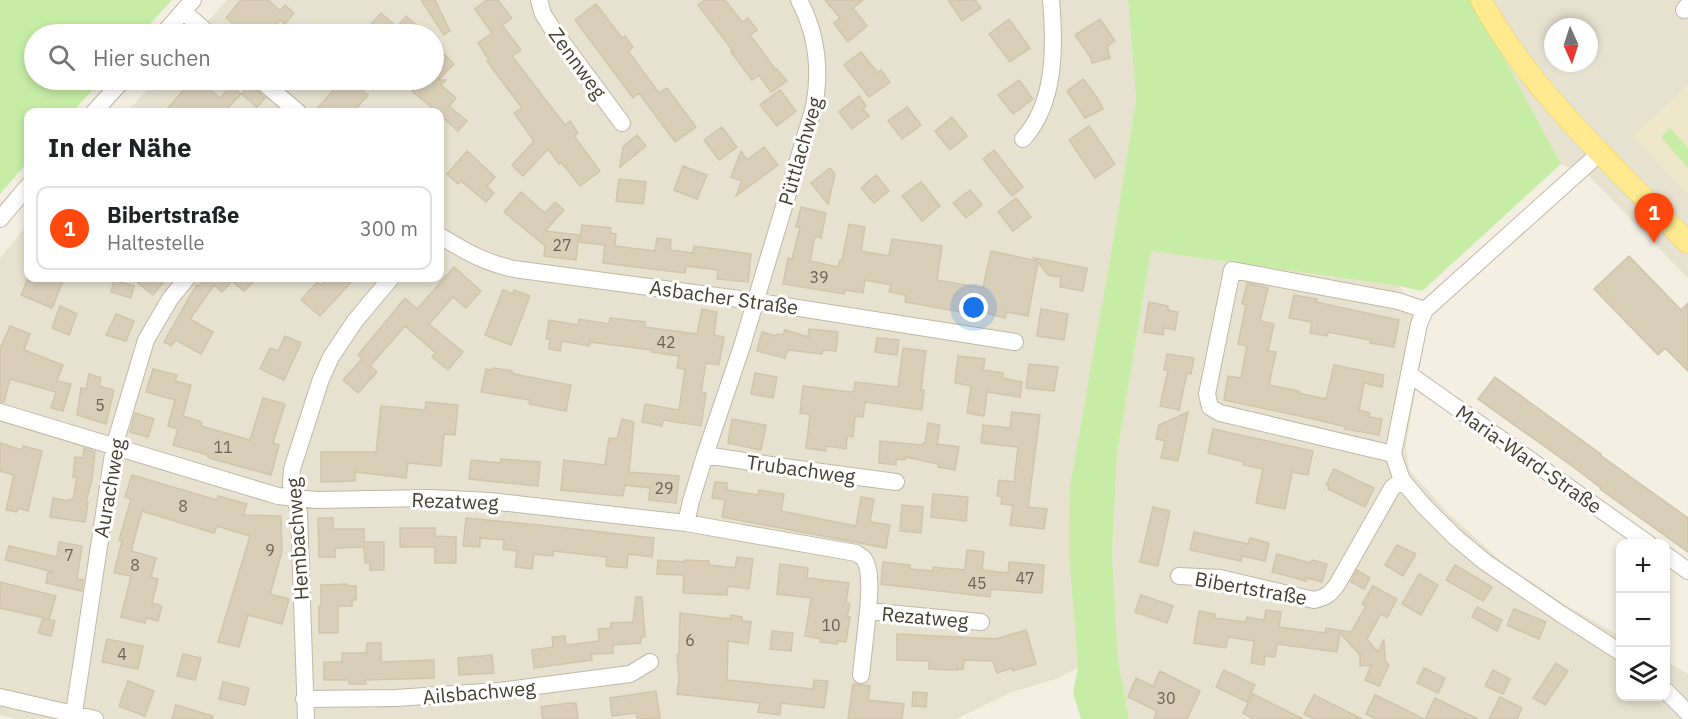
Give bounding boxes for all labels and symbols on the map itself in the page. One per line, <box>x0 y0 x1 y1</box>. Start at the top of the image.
north arrow <box>1544 18 1598 72</box>
street label: Zennweg <box>543 22 613 104</box>
street label: Püttlachweg <box>772 93 828 208</box>
pin: 1 <box>1634 194 1674 243</box>
house number: 27 <box>552 235 572 255</box>
house number: 39 <box>809 267 829 287</box>
street label: Asbacher Straße <box>648 273 800 321</box>
your location <box>959 293 988 322</box>
house number: 42 <box>656 332 676 352</box>
house number: 5 <box>95 395 105 415</box>
street label: Maria-Ward-Straße <box>1451 398 1607 520</box>
street label: Aurachweg <box>87 436 131 540</box>
house number: 11 <box>213 437 233 457</box>
street label: Trubachweg <box>745 448 858 490</box>
street label: Hembachweg <box>279 476 315 601</box>
house number: 29 <box>654 478 674 498</box>
street label: Rezatweg <box>411 486 499 516</box>
house number: 8 <box>178 496 188 516</box>
house number: 9 <box>265 540 275 560</box>
house number: 7 <box>64 545 74 565</box>
house number: 8 <box>130 555 140 575</box>
street label: Bibertstraße <box>1193 565 1309 611</box>
house number: 47 <box>1015 568 1035 588</box>
house number: 45 <box>967 573 987 593</box>
street label: Rezatweg <box>880 600 970 634</box>
house number: 10 <box>821 615 841 635</box>
house number: 6 <box>685 630 695 650</box>
house number: 4 <box>117 644 127 664</box>
street label: Ailsbachweg <box>421 674 537 710</box>
house number: 30 <box>1156 688 1176 708</box>

